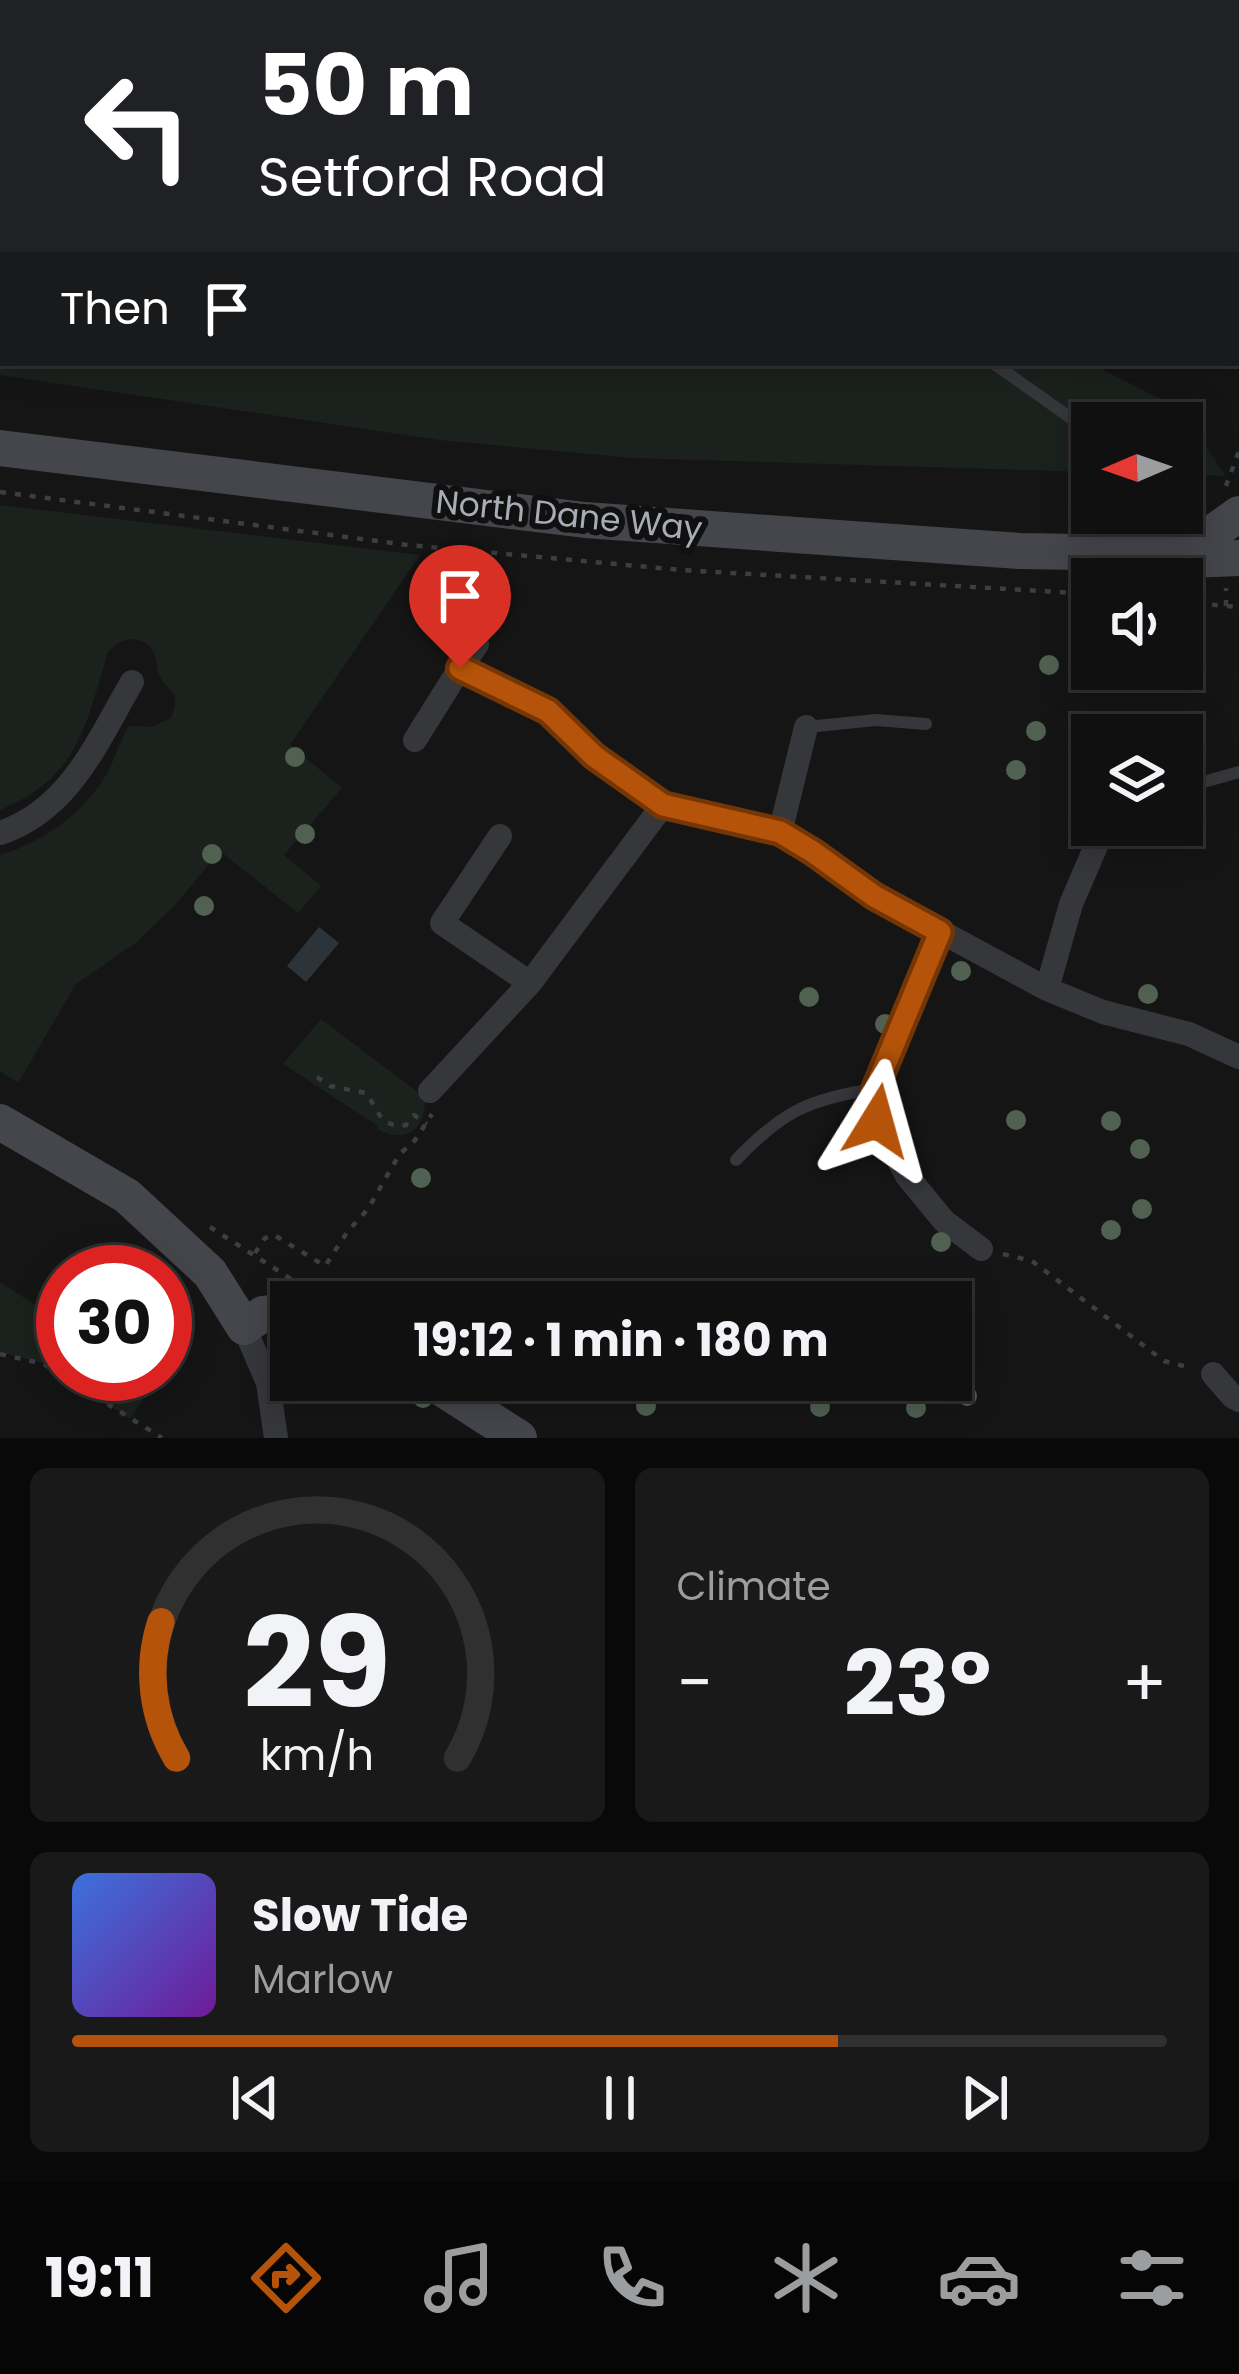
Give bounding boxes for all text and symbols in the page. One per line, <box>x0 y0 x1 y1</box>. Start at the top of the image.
text: 50 m <box>258 27 474 144</box>
icon: left <box>60 48 216 204</box>
text: Setford Road <box>258 139 607 215</box>
icon: arrive <box>194 276 260 342</box>
text: Then <box>60 277 170 340</box>
north arrow <box>1071 402 1203 534</box>
map controls <box>1071 402 1203 846</box>
street label: North Dane Way <box>433 478 705 552</box>
pin <box>409 545 511 668</box>
button: sound <box>1071 558 1203 690</box>
icon: arrive <box>427 563 493 629</box>
button: layers <box>1071 714 1203 846</box>
position arrow <box>814 1058 940 1184</box>
speed limit sign: 30 <box>36 1245 192 1401</box>
text: 19:12 · 1 min · 180 m <box>413 1309 829 1372</box>
text: Climate <box>677 1559 831 1614</box>
text: 29 <box>243 1576 391 1751</box>
text: 23° <box>844 1620 991 1747</box>
text: − <box>677 1637 713 1729</box>
text: + <box>1122 1637 1167 1729</box>
text: km/h <box>260 1725 374 1785</box>
text: Slow Tide <box>252 1884 468 1947</box>
text: Marlow <box>252 1952 393 2007</box>
icon: previous <box>222 2065 288 2131</box>
icon: pause <box>587 2065 653 2131</box>
icon: next <box>952 2065 1018 2131</box>
icon: directions <box>244 2236 328 2320</box>
icon: music <box>417 2236 501 2320</box>
icon: phone <box>590 2236 674 2320</box>
icon: climate <box>764 2236 848 2320</box>
icon: car <box>937 2236 1021 2320</box>
icon: filters <box>1110 2236 1194 2320</box>
text: 19:11 <box>45 2240 154 2316</box>

